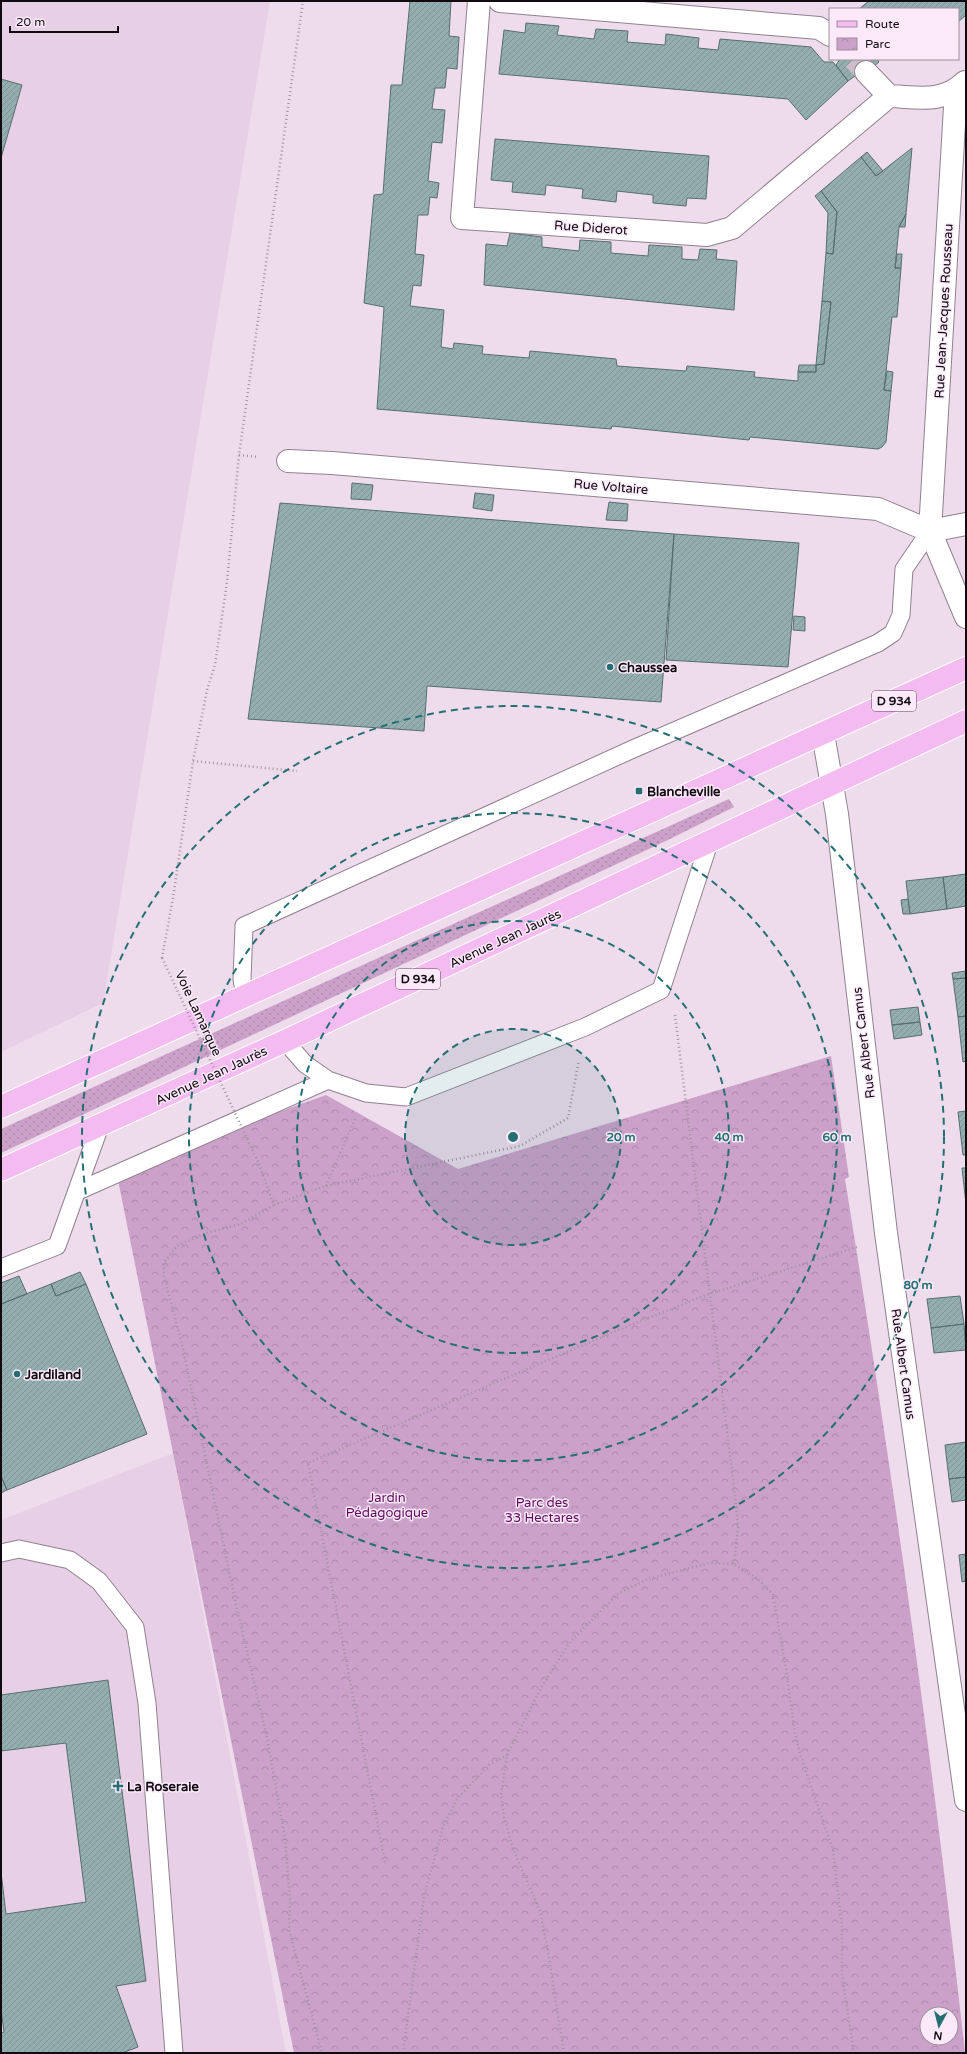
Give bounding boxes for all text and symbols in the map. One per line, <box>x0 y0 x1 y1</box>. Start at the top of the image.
scale bar <box>10 8 118 34</box>
legend <box>829 8 959 60</box>
text: 20 m <box>16 15 45 29</box>
text: Route <box>865 17 900 31</box>
text: Parc <box>865 37 890 51</box>
street label: Rue Diderot <box>553 217 628 239</box>
street label: Rue Jean-Jacques Rousseau <box>931 223 957 399</box>
street label: Rue Voltaire <box>573 476 649 498</box>
place label: Chaussea <box>618 660 677 676</box>
marker: Chaussea <box>605 662 615 672</box>
road number: D 934 <box>872 691 916 711</box>
place label: Blancheville <box>647 784 721 800</box>
marker: Blancheville <box>634 786 644 796</box>
street label: Avenue Jean Jaurès <box>447 906 564 972</box>
street label: Voie Lamarque <box>171 968 225 1059</box>
road number: D 934 <box>396 969 440 989</box>
street label: Rue Albert Camus <box>849 986 879 1099</box>
street label: Avenue Jean Jaurès <box>153 1043 270 1109</box>
centre of rings <box>506 1130 520 1144</box>
text: 20 m <box>606 1130 636 1144</box>
text: 40 m <box>714 1130 744 1144</box>
text: 60 m <box>822 1130 852 1144</box>
text: 80 m <box>903 1278 933 1292</box>
street label: Rue Albert Camus <box>887 1308 919 1421</box>
place label: Jardiland <box>24 1367 81 1383</box>
marker: Jardiland <box>12 1369 22 1379</box>
park label: Jardin Pédagogique <box>346 1490 428 1521</box>
park label: Parc des 33 Hectares <box>505 1495 579 1526</box>
place label: La Roseraie <box>127 1779 199 1795</box>
marker: La Roseraie <box>112 1780 124 1792</box>
north arrow <box>919 2006 959 2046</box>
text: N <box>933 2028 943 2042</box>

